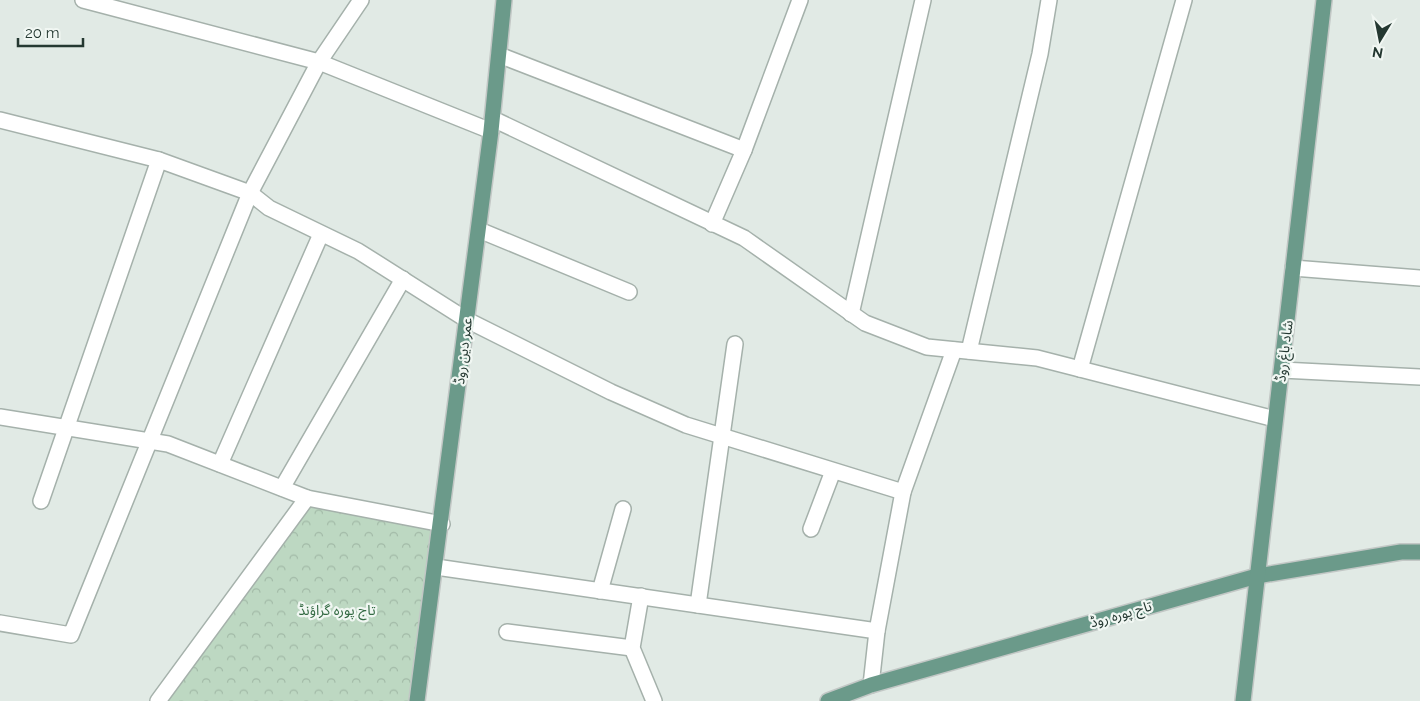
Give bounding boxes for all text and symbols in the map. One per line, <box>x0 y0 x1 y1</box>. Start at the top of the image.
scale bar <box>18 15 82 47</box>
north arrow <box>1355 15 1405 65</box>
text: 20 m <box>25 24 60 42</box>
text: N <box>1371 44 1384 62</box>
street label: عمر دین روڈ <box>451 317 476 385</box>
street label: شاد باغ روڈ <box>1272 319 1299 383</box>
street label: تاج پورہ روڈ <box>1088 598 1155 633</box>
park label: تاج پورہ گراؤنڈ <box>298 602 376 621</box>

